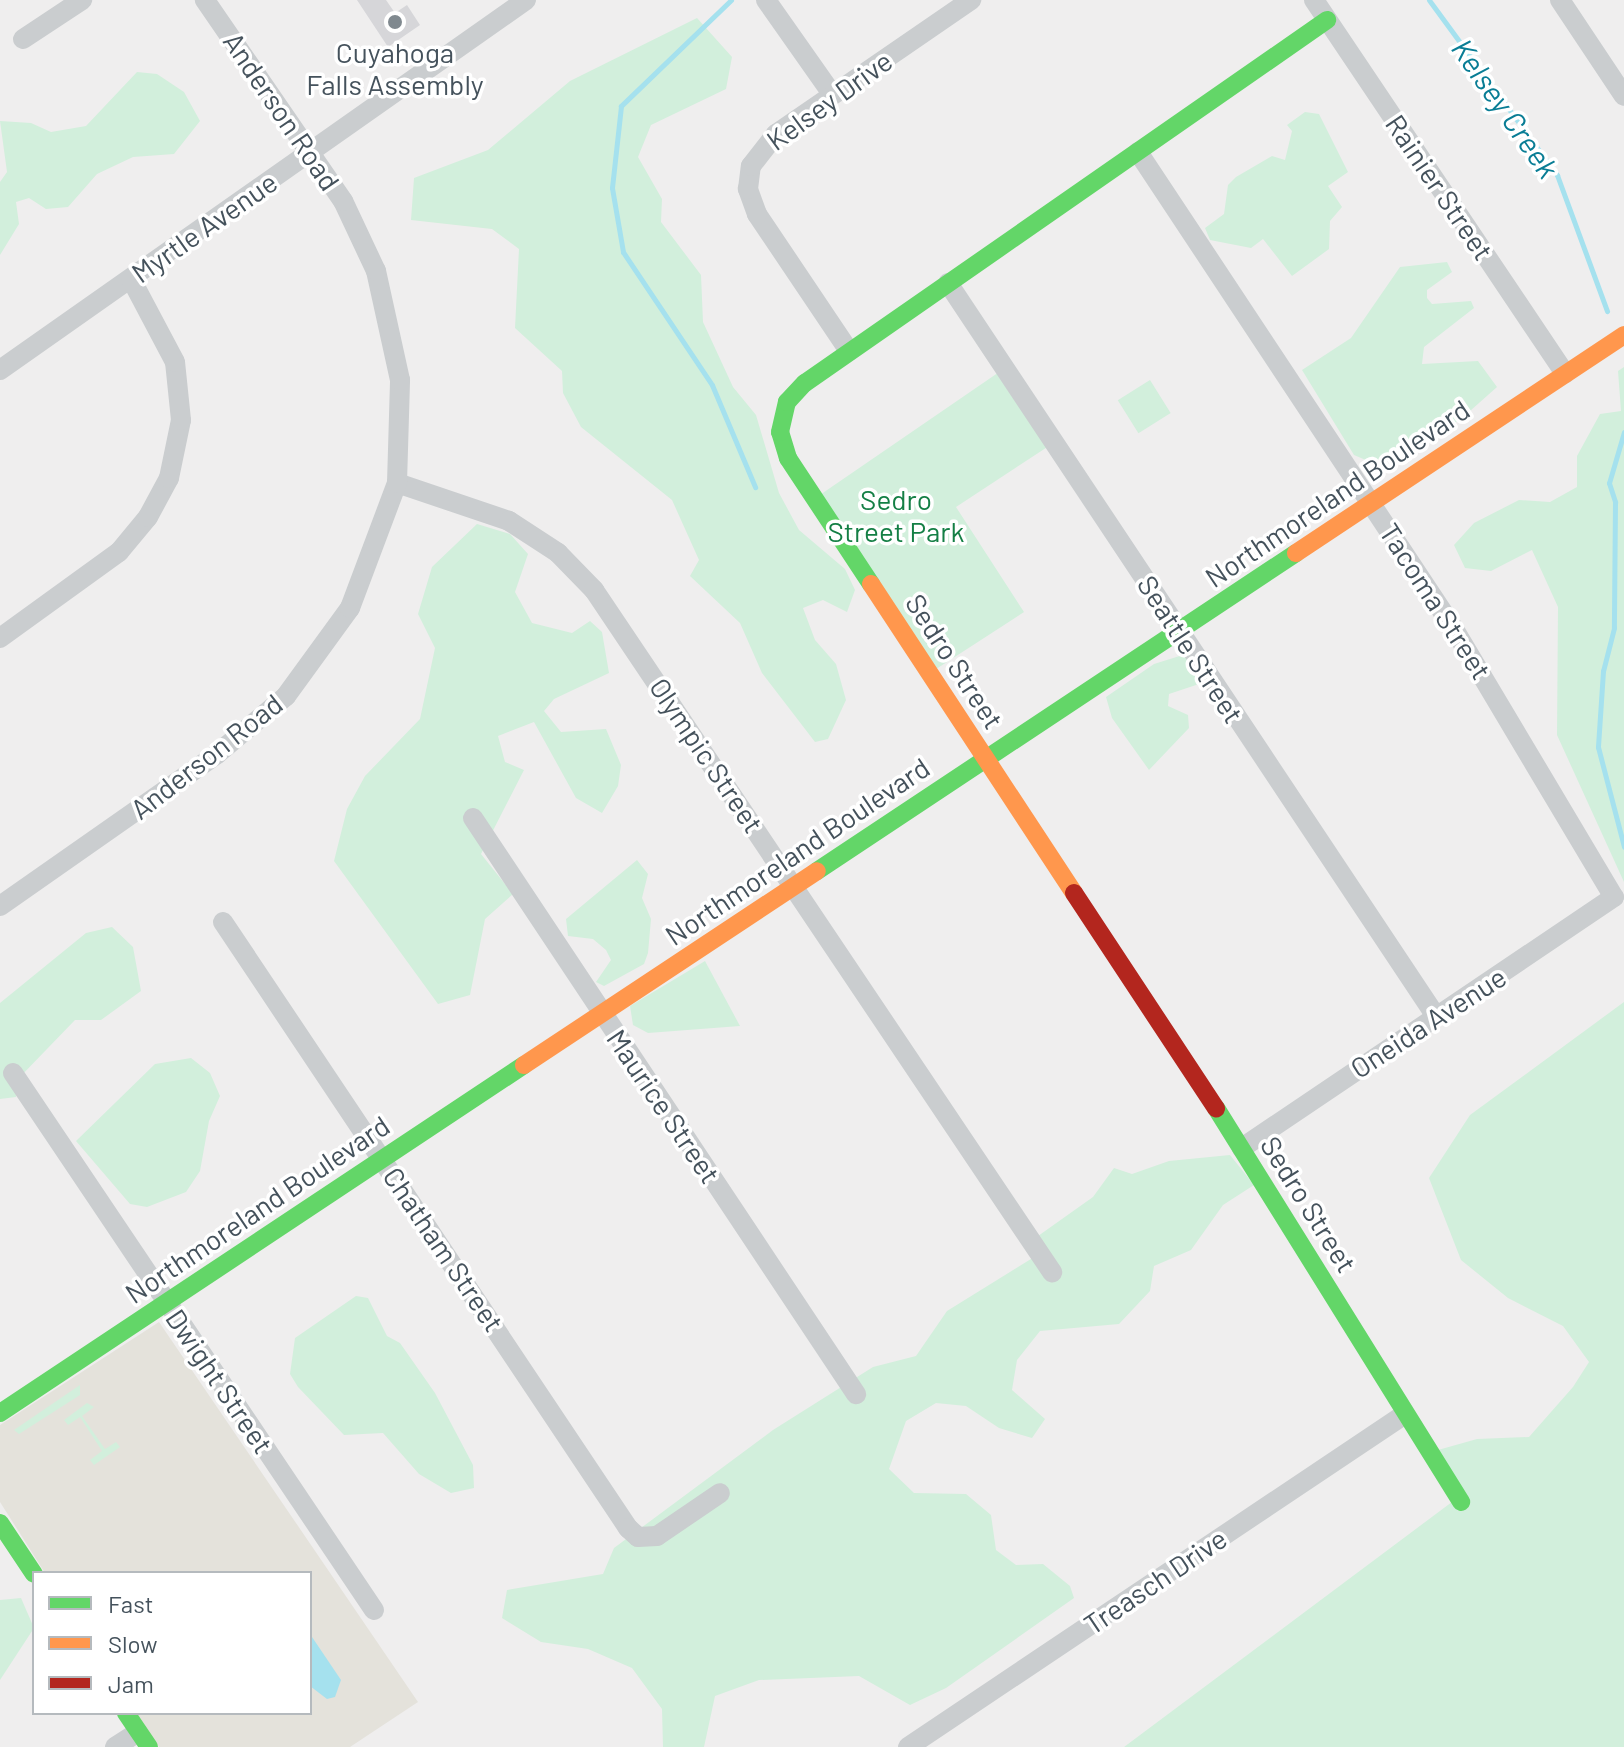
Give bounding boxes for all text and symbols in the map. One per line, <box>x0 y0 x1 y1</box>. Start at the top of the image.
marker: Cuyahoga Falls Assembly <box>386 13 404 31</box>
street label: Anderson Road <box>217 26 347 196</box>
water label: Kelsey Creek <box>1445 31 1567 185</box>
place label: Cuyahoga Falls Assembly <box>306 35 484 101</box>
street label: Kelsey Drive <box>760 43 898 157</box>
street label: Rainier Street <box>1379 108 1501 266</box>
street label: Myrtle Avenue <box>125 165 283 289</box>
street label: Northmoreland Boulevard <box>1199 392 1475 594</box>
park label: Sedro Street Park <box>827 482 965 548</box>
street label: Tacoma Street <box>1373 517 1499 685</box>
street label: Seattle Street <box>1131 569 1251 729</box>
street label: Sedro Street <box>899 587 1011 735</box>
street label: Olympic Street <box>643 671 771 839</box>
street label: Anderson Road <box>123 686 289 826</box>
street label: Northmoreland Boulevard <box>659 750 935 952</box>
street label: Oneida Avenue <box>1344 959 1512 1085</box>
street label: Maurice Street <box>600 1023 728 1189</box>
street label: Northmoreland Boulevard <box>119 1108 395 1310</box>
street label: Sedro Street <box>1254 1130 1364 1278</box>
street label: Chatham Street <box>377 1160 511 1338</box>
street label: Dwight Street <box>159 1302 281 1460</box>
street label: Treasch Drive <box>1077 1521 1233 1641</box>
legend <box>32 1571 312 1715</box>
text: Fast <box>108 1589 153 1618</box>
text: Slow <box>108 1629 157 1658</box>
text: Jam <box>108 1669 154 1698</box>

